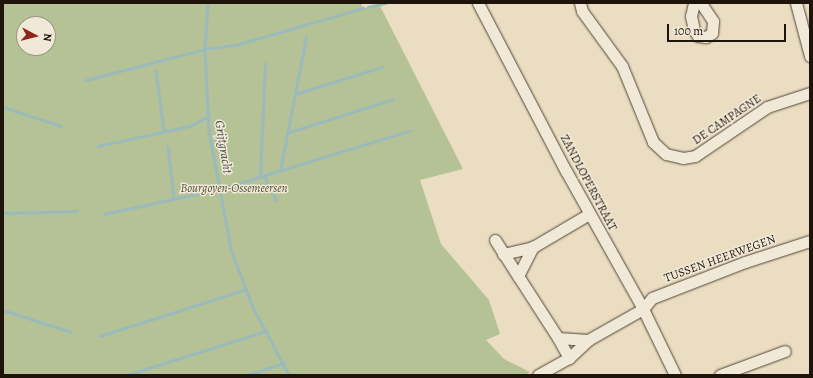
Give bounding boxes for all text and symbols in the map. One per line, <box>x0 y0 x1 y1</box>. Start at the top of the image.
north arrow <box>16 16 56 56</box>
scale bar <box>669 16 788 42</box>
text: 100 m <box>674 23 703 39</box>
text: N <box>39 33 55 42</box>
street label: DE CAMPAGNE <box>690 92 764 148</box>
water label: Grijtgracht <box>211 119 235 175</box>
street label: ZANDLOPERSTRAAT <box>557 132 619 234</box>
park label: Bourgoyen-Ossemeersen <box>180 182 288 196</box>
street label: TUSSEN HEERWEGEN <box>662 232 778 286</box>

